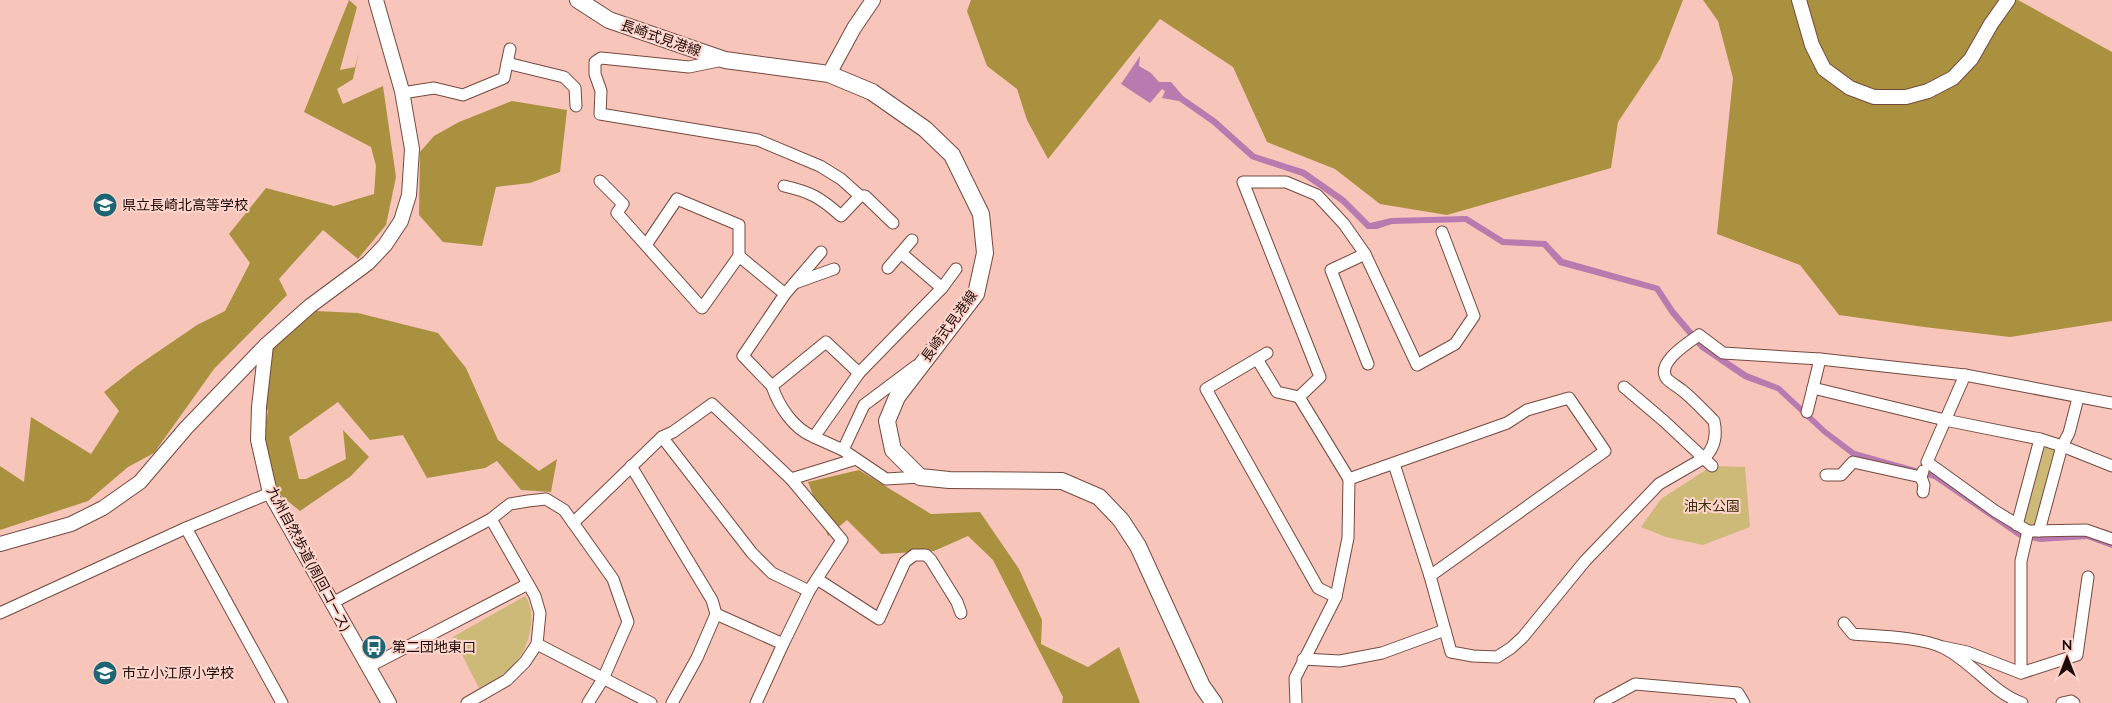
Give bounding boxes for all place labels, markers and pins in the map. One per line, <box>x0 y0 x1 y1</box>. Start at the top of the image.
school or university icon: 県立長崎北高等学校 <box>92 192 118 218</box>
place label: 県立長崎北高等学校 <box>122 196 248 214</box>
bus stop icon: 第二団地東口 <box>361 634 387 660</box>
place label: 第二団地東口 <box>392 638 476 656</box>
school or university icon: 市立小江原小学校 <box>92 660 118 686</box>
place label: 市立小江原小学校 <box>122 664 234 682</box>

